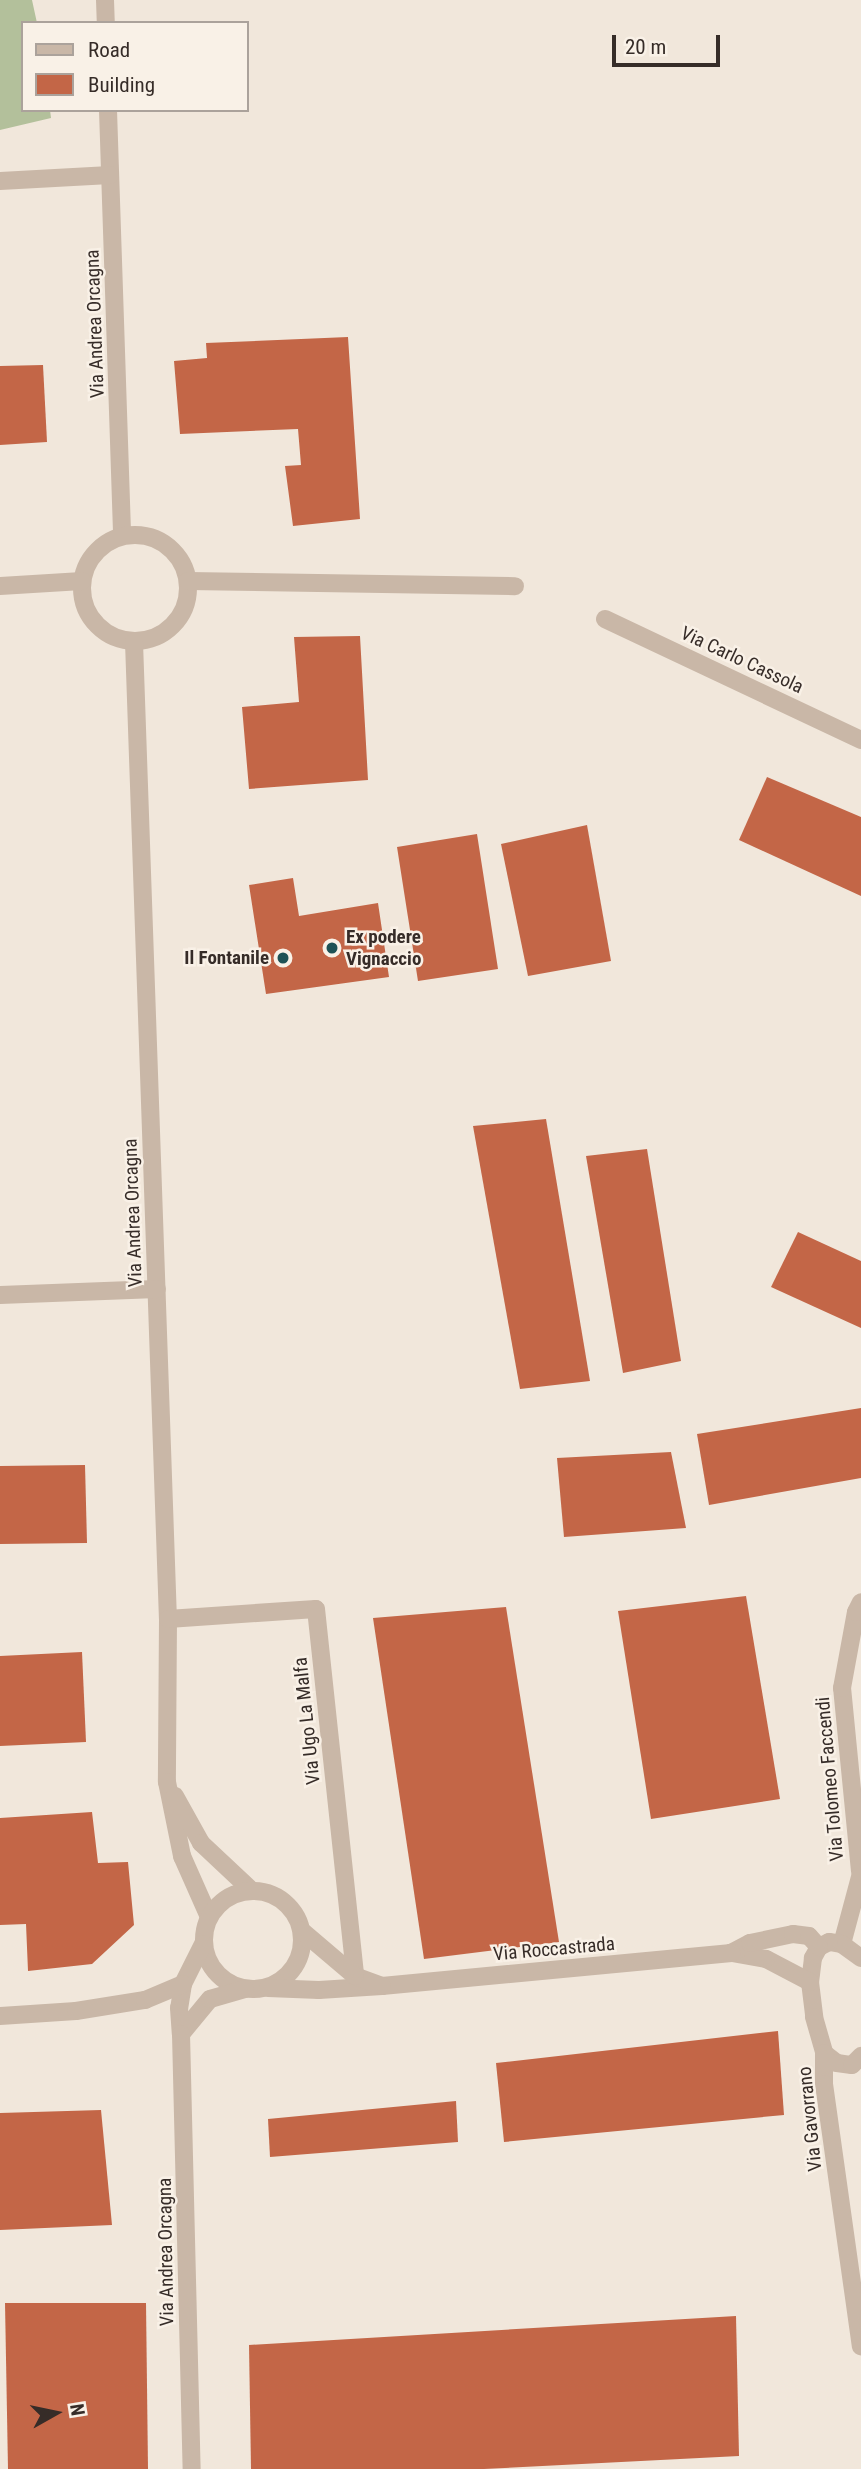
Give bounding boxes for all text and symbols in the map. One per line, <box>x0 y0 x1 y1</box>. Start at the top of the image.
legend <box>21 21 248 112</box>
scale bar <box>616 21 724 65</box>
text: 20 m <box>625 35 666 59</box>
text: Road <box>88 38 130 62</box>
text: Building <box>88 73 155 97</box>
street label: Via Andrea Orcagna <box>81 249 109 399</box>
street label: Via Carlo Cassola <box>677 622 807 698</box>
place label: Ex podere Vignaccio <box>346 926 421 970</box>
marker: Ex podere Vignaccio <box>324 940 340 956</box>
place label: Il Fontanile <box>184 947 269 969</box>
marker: Il Fontanile <box>275 950 291 966</box>
street label: Via Andrea Orcagna <box>119 1138 147 1288</box>
street label: Via Ugo La Malfa <box>289 1656 325 1786</box>
street label: Via Tolomeo Faccendi <box>811 1696 849 1862</box>
street label: Via Roccastrada <box>492 1932 616 1966</box>
street label: Via Gavorrano <box>793 2065 827 2173</box>
street label: Via Andrea Orcagna <box>153 2178 179 2326</box>
north arrow <box>21 2378 91 2448</box>
text: N <box>65 2402 90 2417</box>

